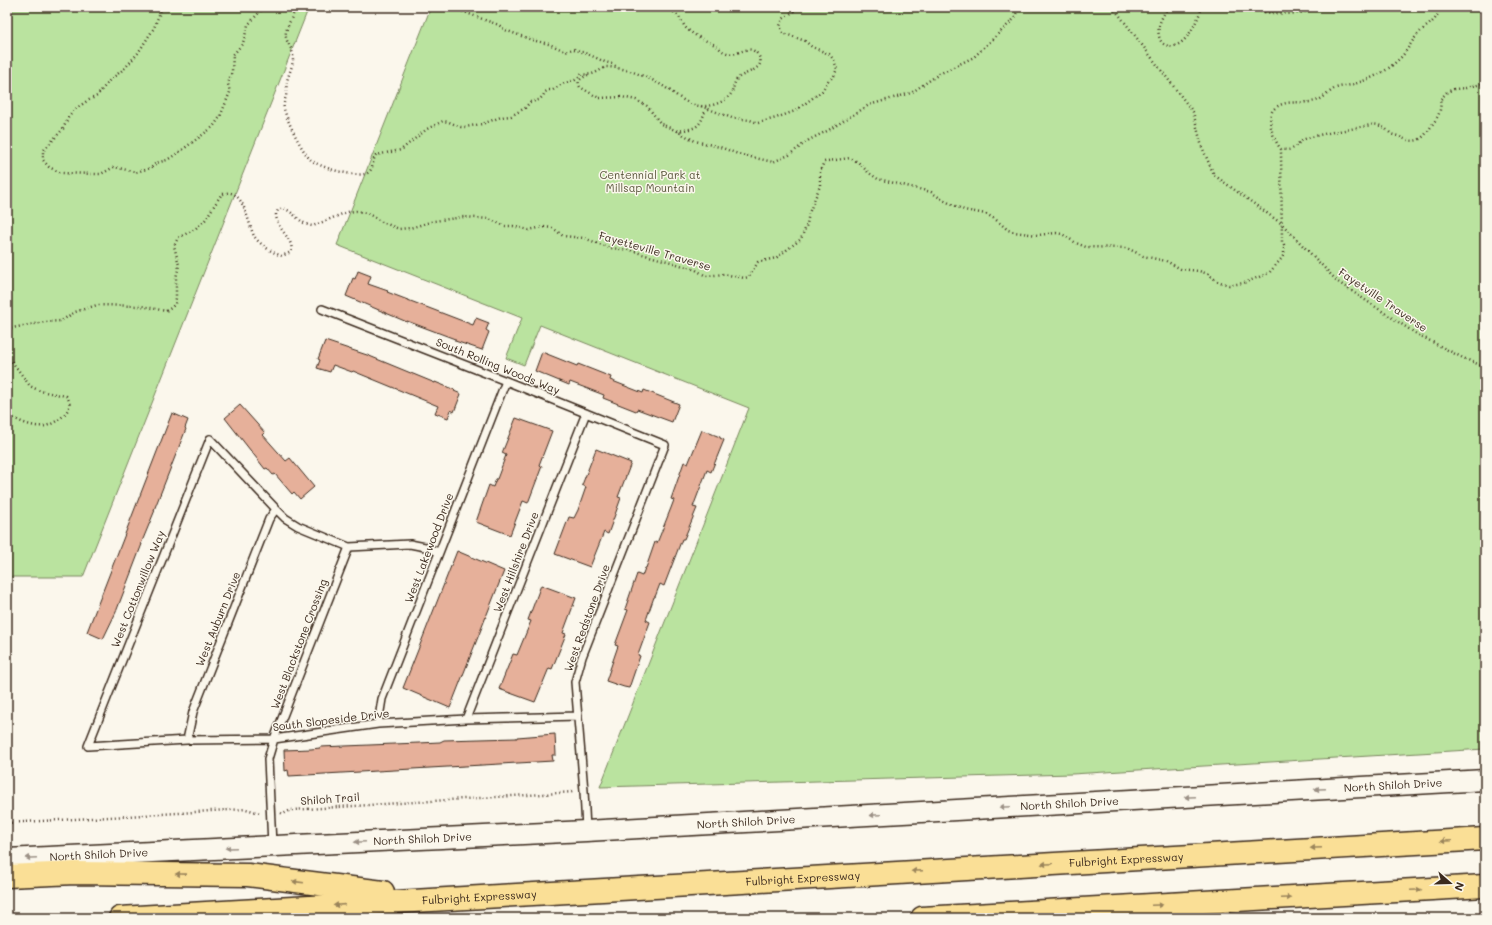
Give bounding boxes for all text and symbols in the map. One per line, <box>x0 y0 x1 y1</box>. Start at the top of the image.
park label: Centennial Park at Millsap Mountain <box>599 167 701 195</box>
street label: Fayetteville Traverse <box>597 227 713 274</box>
street label: Fayetville Traverse <box>1336 264 1431 335</box>
street label: South Rolling Woods Way <box>434 334 563 397</box>
street label: West Lakewood Drive <box>401 491 456 605</box>
street label: West Hillshire Drive <box>489 509 542 614</box>
street label: West Cottonwillow Way <box>107 528 168 650</box>
street label: West Redstone Drive <box>560 562 613 674</box>
street label: West Auburn Drive <box>192 569 243 668</box>
street label: West Blackstone Crossing <box>267 576 330 711</box>
street label: South Slopeside Drive <box>272 705 390 734</box>
street label: North Shiloh Drive <box>1343 774 1443 795</box>
one-way arrow <box>1314 786 1326 793</box>
street label: Shiloh Trail <box>300 789 360 808</box>
street label: North Shiloh Drive <box>1020 793 1119 813</box>
one-way arrow <box>1184 793 1196 800</box>
one-way arrow <box>999 804 1011 811</box>
street label: North Shiloh Drive <box>696 811 796 832</box>
one-way arrow <box>869 811 881 818</box>
street label: North Shiloh Drive <box>373 829 472 848</box>
one-way arrow <box>1440 837 1452 844</box>
one-way arrow <box>354 838 366 845</box>
street label: North Shiloh Drive <box>49 844 149 864</box>
one-way arrow <box>224 845 237 851</box>
one-way arrow <box>1310 845 1322 852</box>
street label: Fulbright Expressway <box>1069 848 1184 870</box>
one-way arrow <box>24 855 37 861</box>
one-way arrow <box>1041 860 1053 867</box>
north arrow <box>1430 863 1470 903</box>
street label: Fulbright Expressway <box>745 867 861 889</box>
one-way arrow <box>911 868 923 875</box>
one-way arrow <box>174 871 187 877</box>
one-way arrow <box>292 879 304 885</box>
text: N <box>1451 880 1468 893</box>
street label: Fulbright Expressway <box>422 886 537 908</box>
one-way arrow <box>1410 887 1422 894</box>
one-way arrow <box>1280 894 1292 901</box>
one-way arrow <box>333 901 345 908</box>
one-way arrow <box>1151 901 1163 908</box>

